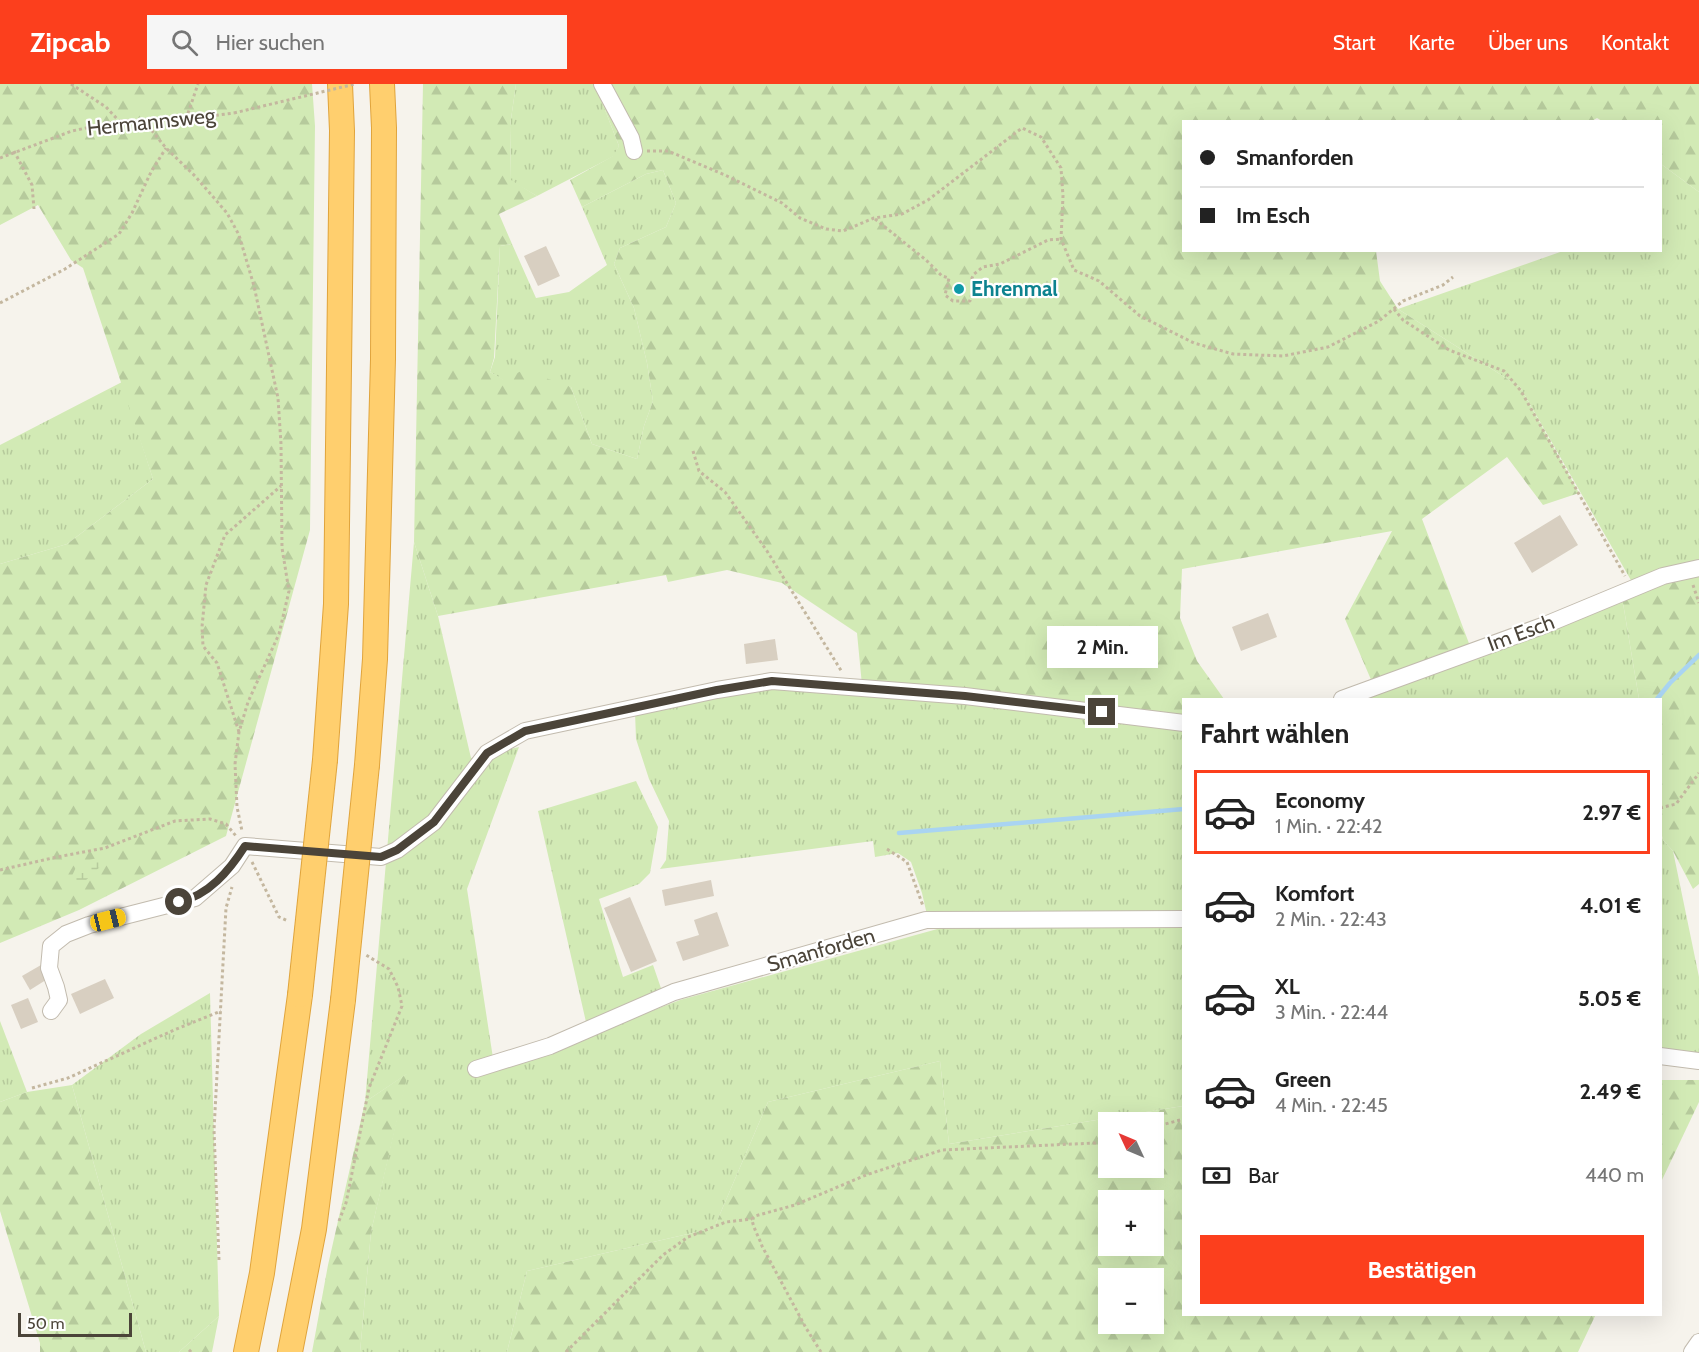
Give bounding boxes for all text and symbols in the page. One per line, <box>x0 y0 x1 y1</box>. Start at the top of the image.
search box <box>147 15 567 69</box>
text: Zipcab <box>30 25 111 59</box>
icon: search <box>168 26 201 59</box>
text: Hier suchen <box>216 29 325 56</box>
text: Start <box>1333 30 1376 55</box>
text: Karte <box>1409 30 1455 55</box>
text: Über uns <box>1488 30 1568 55</box>
text: Kontakt <box>1601 30 1669 55</box>
street label: Hermannsweg <box>86 102 217 141</box>
text: Smanforden <box>1236 144 1354 171</box>
text: Im Esch <box>1236 202 1310 229</box>
place label: Ehrenmal <box>971 276 1058 301</box>
marker: Ehrenmal <box>952 282 966 296</box>
street label: Im Esch <box>1484 609 1558 656</box>
callout: 2 Min. <box>1046 625 1158 667</box>
text: 2 Min. <box>1077 635 1128 659</box>
route end <box>1088 698 1115 725</box>
text: Fahrt wählen <box>1200 717 1349 750</box>
icon: car <box>1203 785 1257 839</box>
text: Economy <box>1275 787 1365 814</box>
text: 2.97 € <box>1582 799 1641 826</box>
text: 1 Min. · 22:42 <box>1275 814 1383 838</box>
icon: car <box>1203 878 1257 932</box>
text: Komfort <box>1275 880 1354 907</box>
route start <box>165 888 192 915</box>
text: 4.01 € <box>1580 892 1641 919</box>
car <box>88 907 128 933</box>
text: 2 Min. · 22:43 <box>1275 907 1387 931</box>
street label: Smanforden <box>764 922 878 977</box>
icon: car <box>1203 971 1257 1025</box>
text: XL <box>1275 973 1300 1000</box>
text: 5.05 € <box>1578 985 1641 1012</box>
text: 3 Min. · 22:44 <box>1275 1000 1388 1024</box>
icon: car <box>1203 1064 1257 1118</box>
text: Green <box>1275 1066 1331 1093</box>
text: 2.49 € <box>1579 1078 1641 1105</box>
text: 4 Min. · 22:45 <box>1275 1093 1388 1117</box>
north arrow <box>1098 1112 1164 1178</box>
map controls <box>1098 1112 1164 1334</box>
icon: cash <box>1200 1159 1233 1192</box>
text: Bar <box>1248 1162 1279 1189</box>
text: 440 m <box>1585 1163 1644 1187</box>
button: + <box>1098 1190 1164 1256</box>
button: Bestätigen <box>1200 1235 1644 1304</box>
button: − <box>1098 1268 1164 1334</box>
scale bar <box>18 1310 132 1338</box>
text: 50 m <box>27 1314 64 1333</box>

